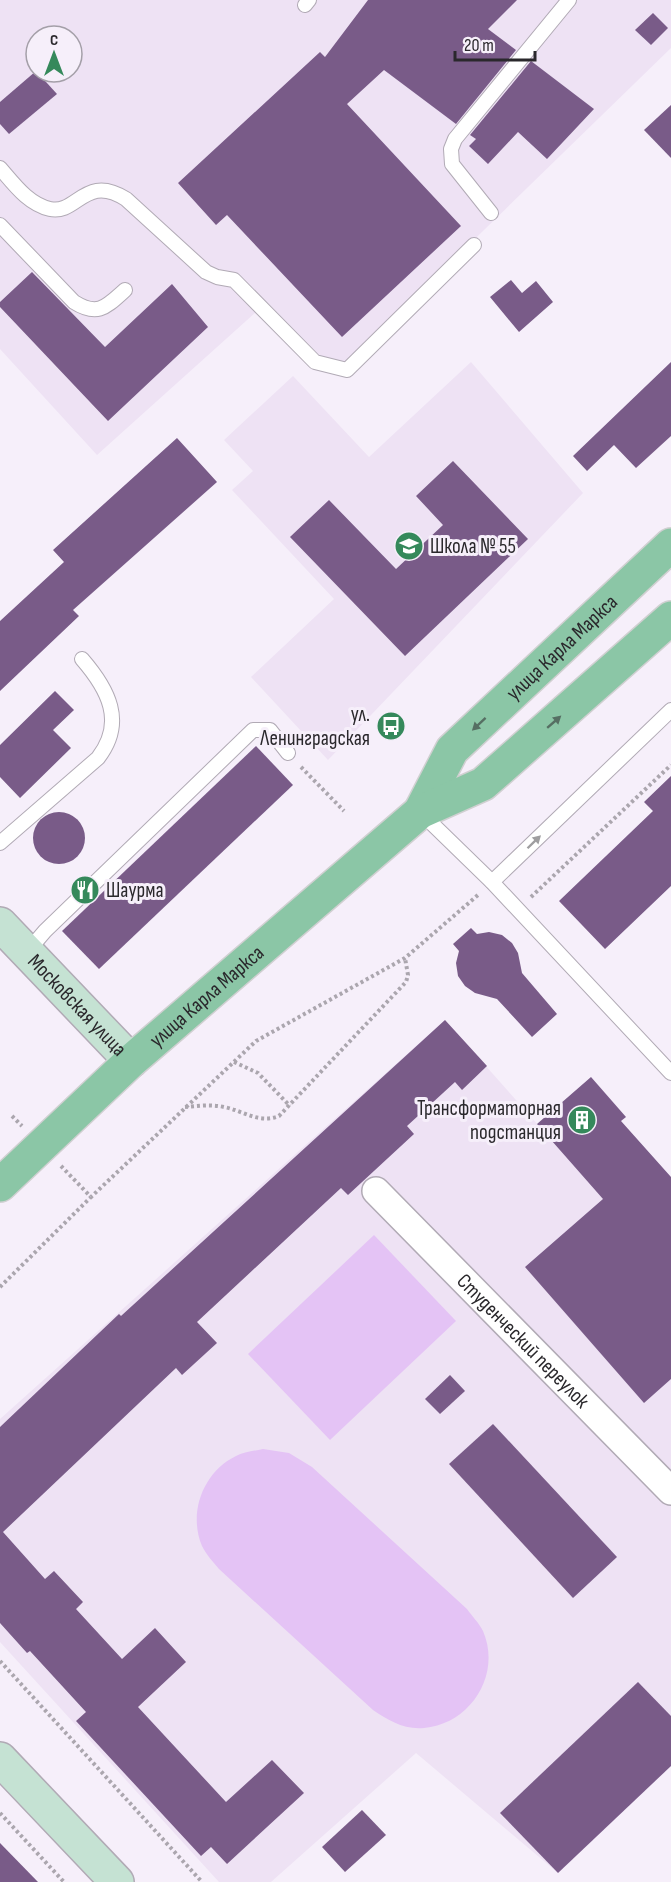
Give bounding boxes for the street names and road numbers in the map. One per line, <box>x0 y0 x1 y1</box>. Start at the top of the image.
street label: улица Карла Маркса <box>501 589 622 705</box>
street label: улица Карла Маркса <box>144 940 269 1052</box>
street label: Московская улица <box>23 949 132 1061</box>
street label: Студенческий переулок <box>452 1268 595 1413</box>

